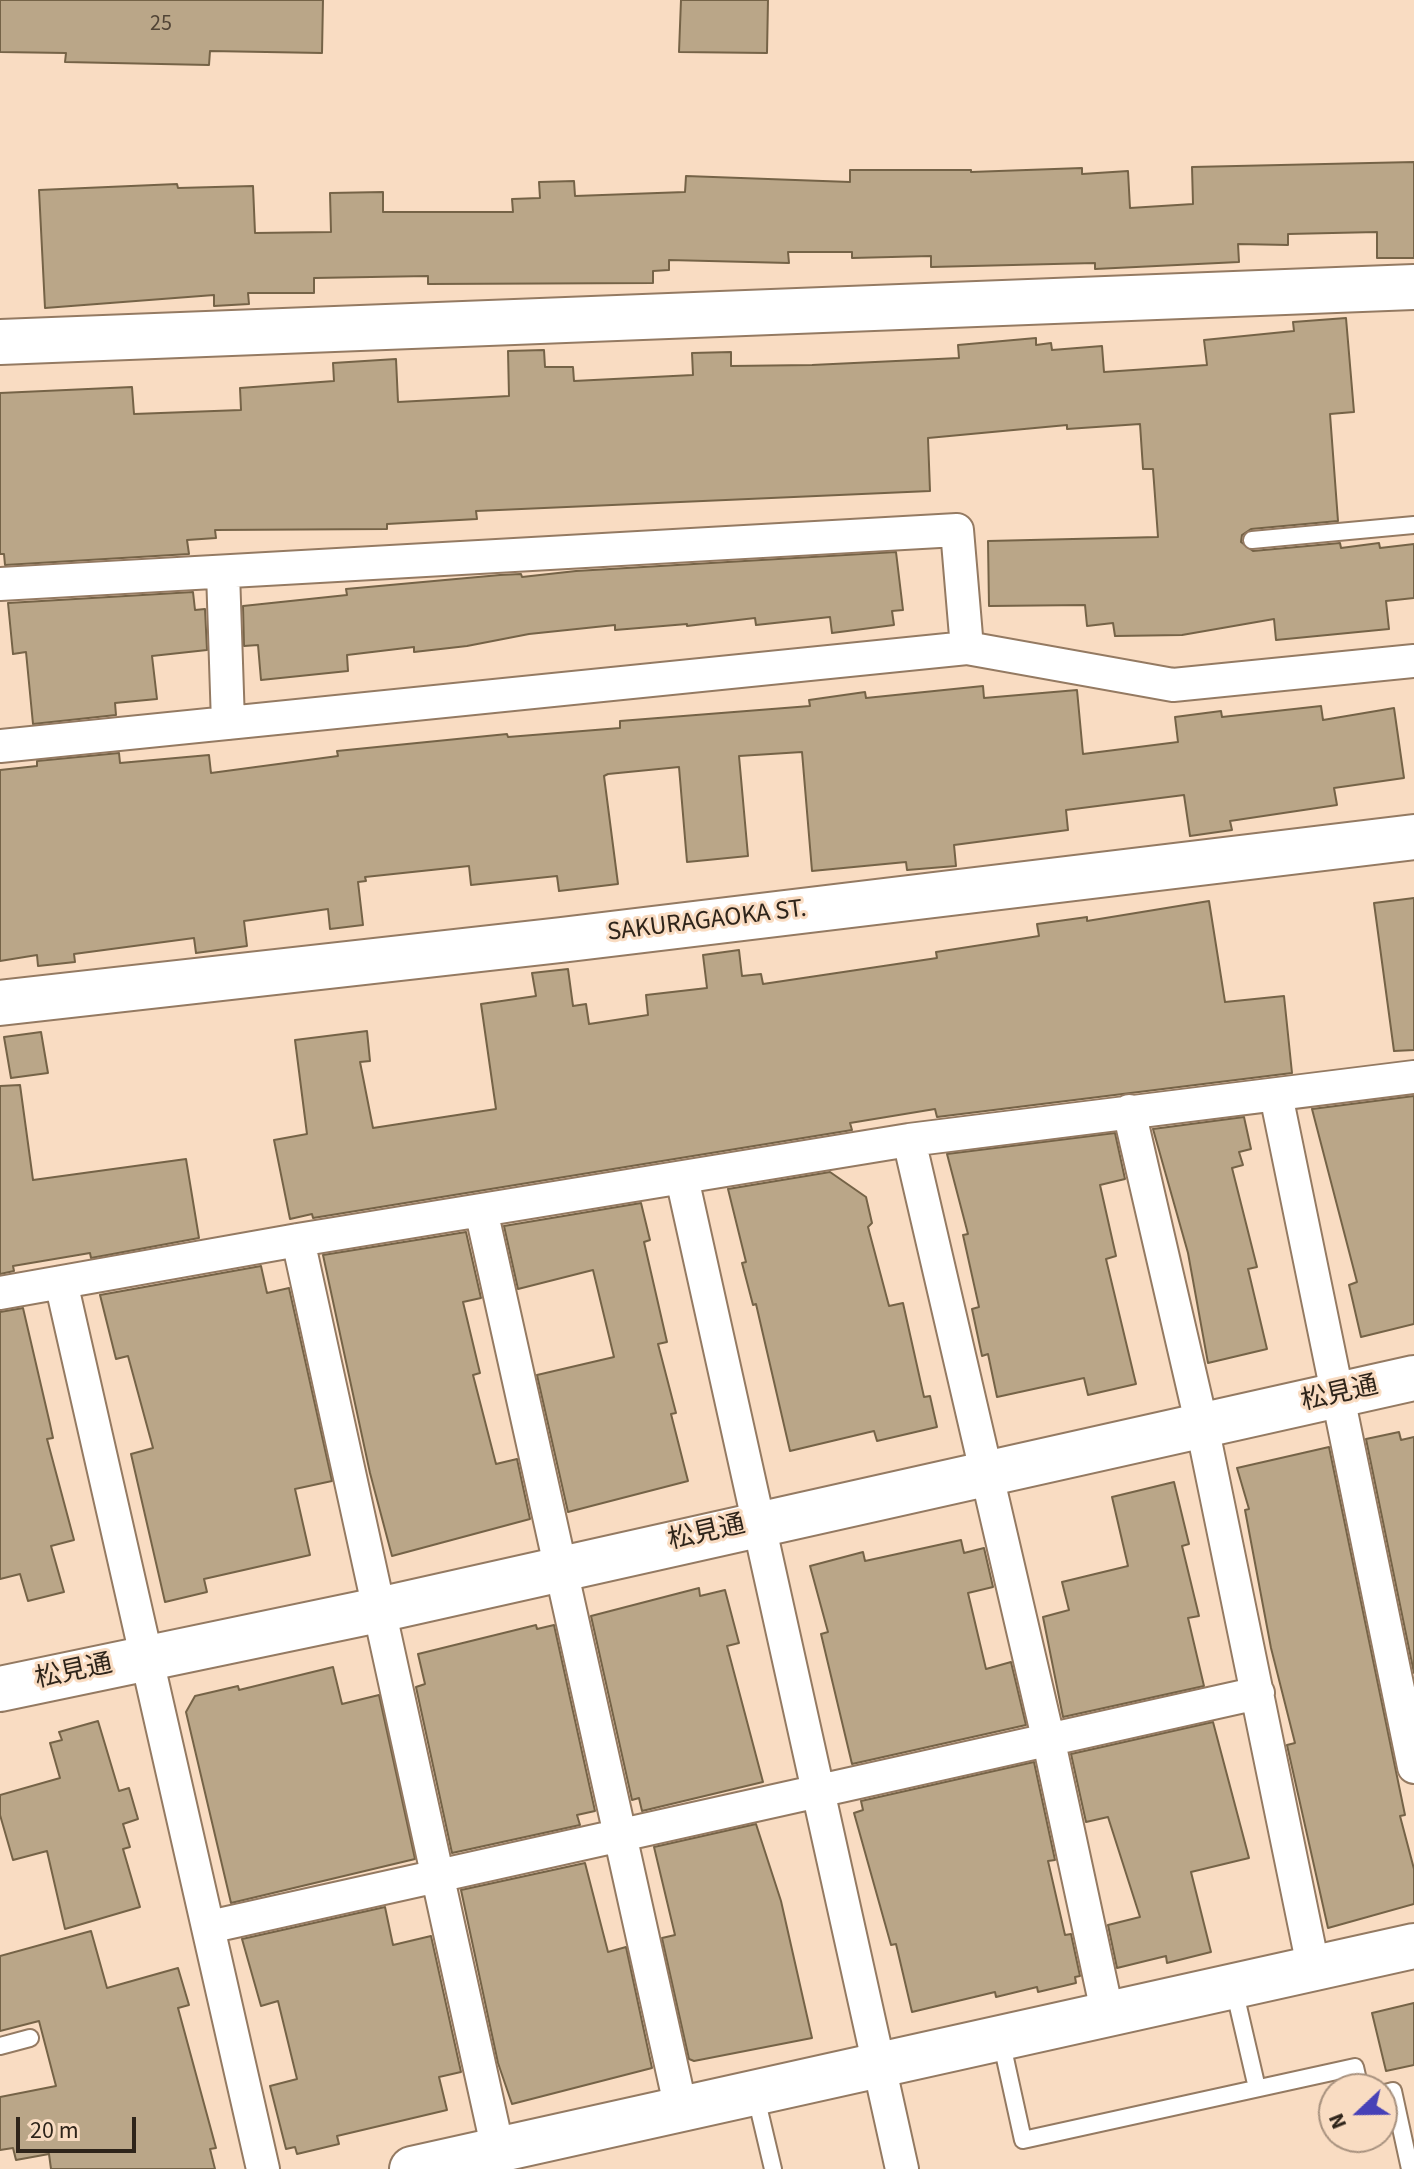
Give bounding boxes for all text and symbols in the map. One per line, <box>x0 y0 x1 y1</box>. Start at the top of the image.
house number: 25 <box>150 12 172 38</box>
street label: SAKURAGAOKA ST. <box>606 894 808 950</box>
street label: 松見通 <box>1298 1371 1382 1419</box>
street label: 松見通 <box>665 1510 749 1558</box>
street label: 松見通 <box>33 1650 115 1696</box>
north arrow <box>1318 2073 1398 2153</box>
scale bar <box>20 2101 140 2151</box>
text: N <box>1320 2108 1355 2134</box>
text: 20 m <box>30 2113 79 2148</box>

